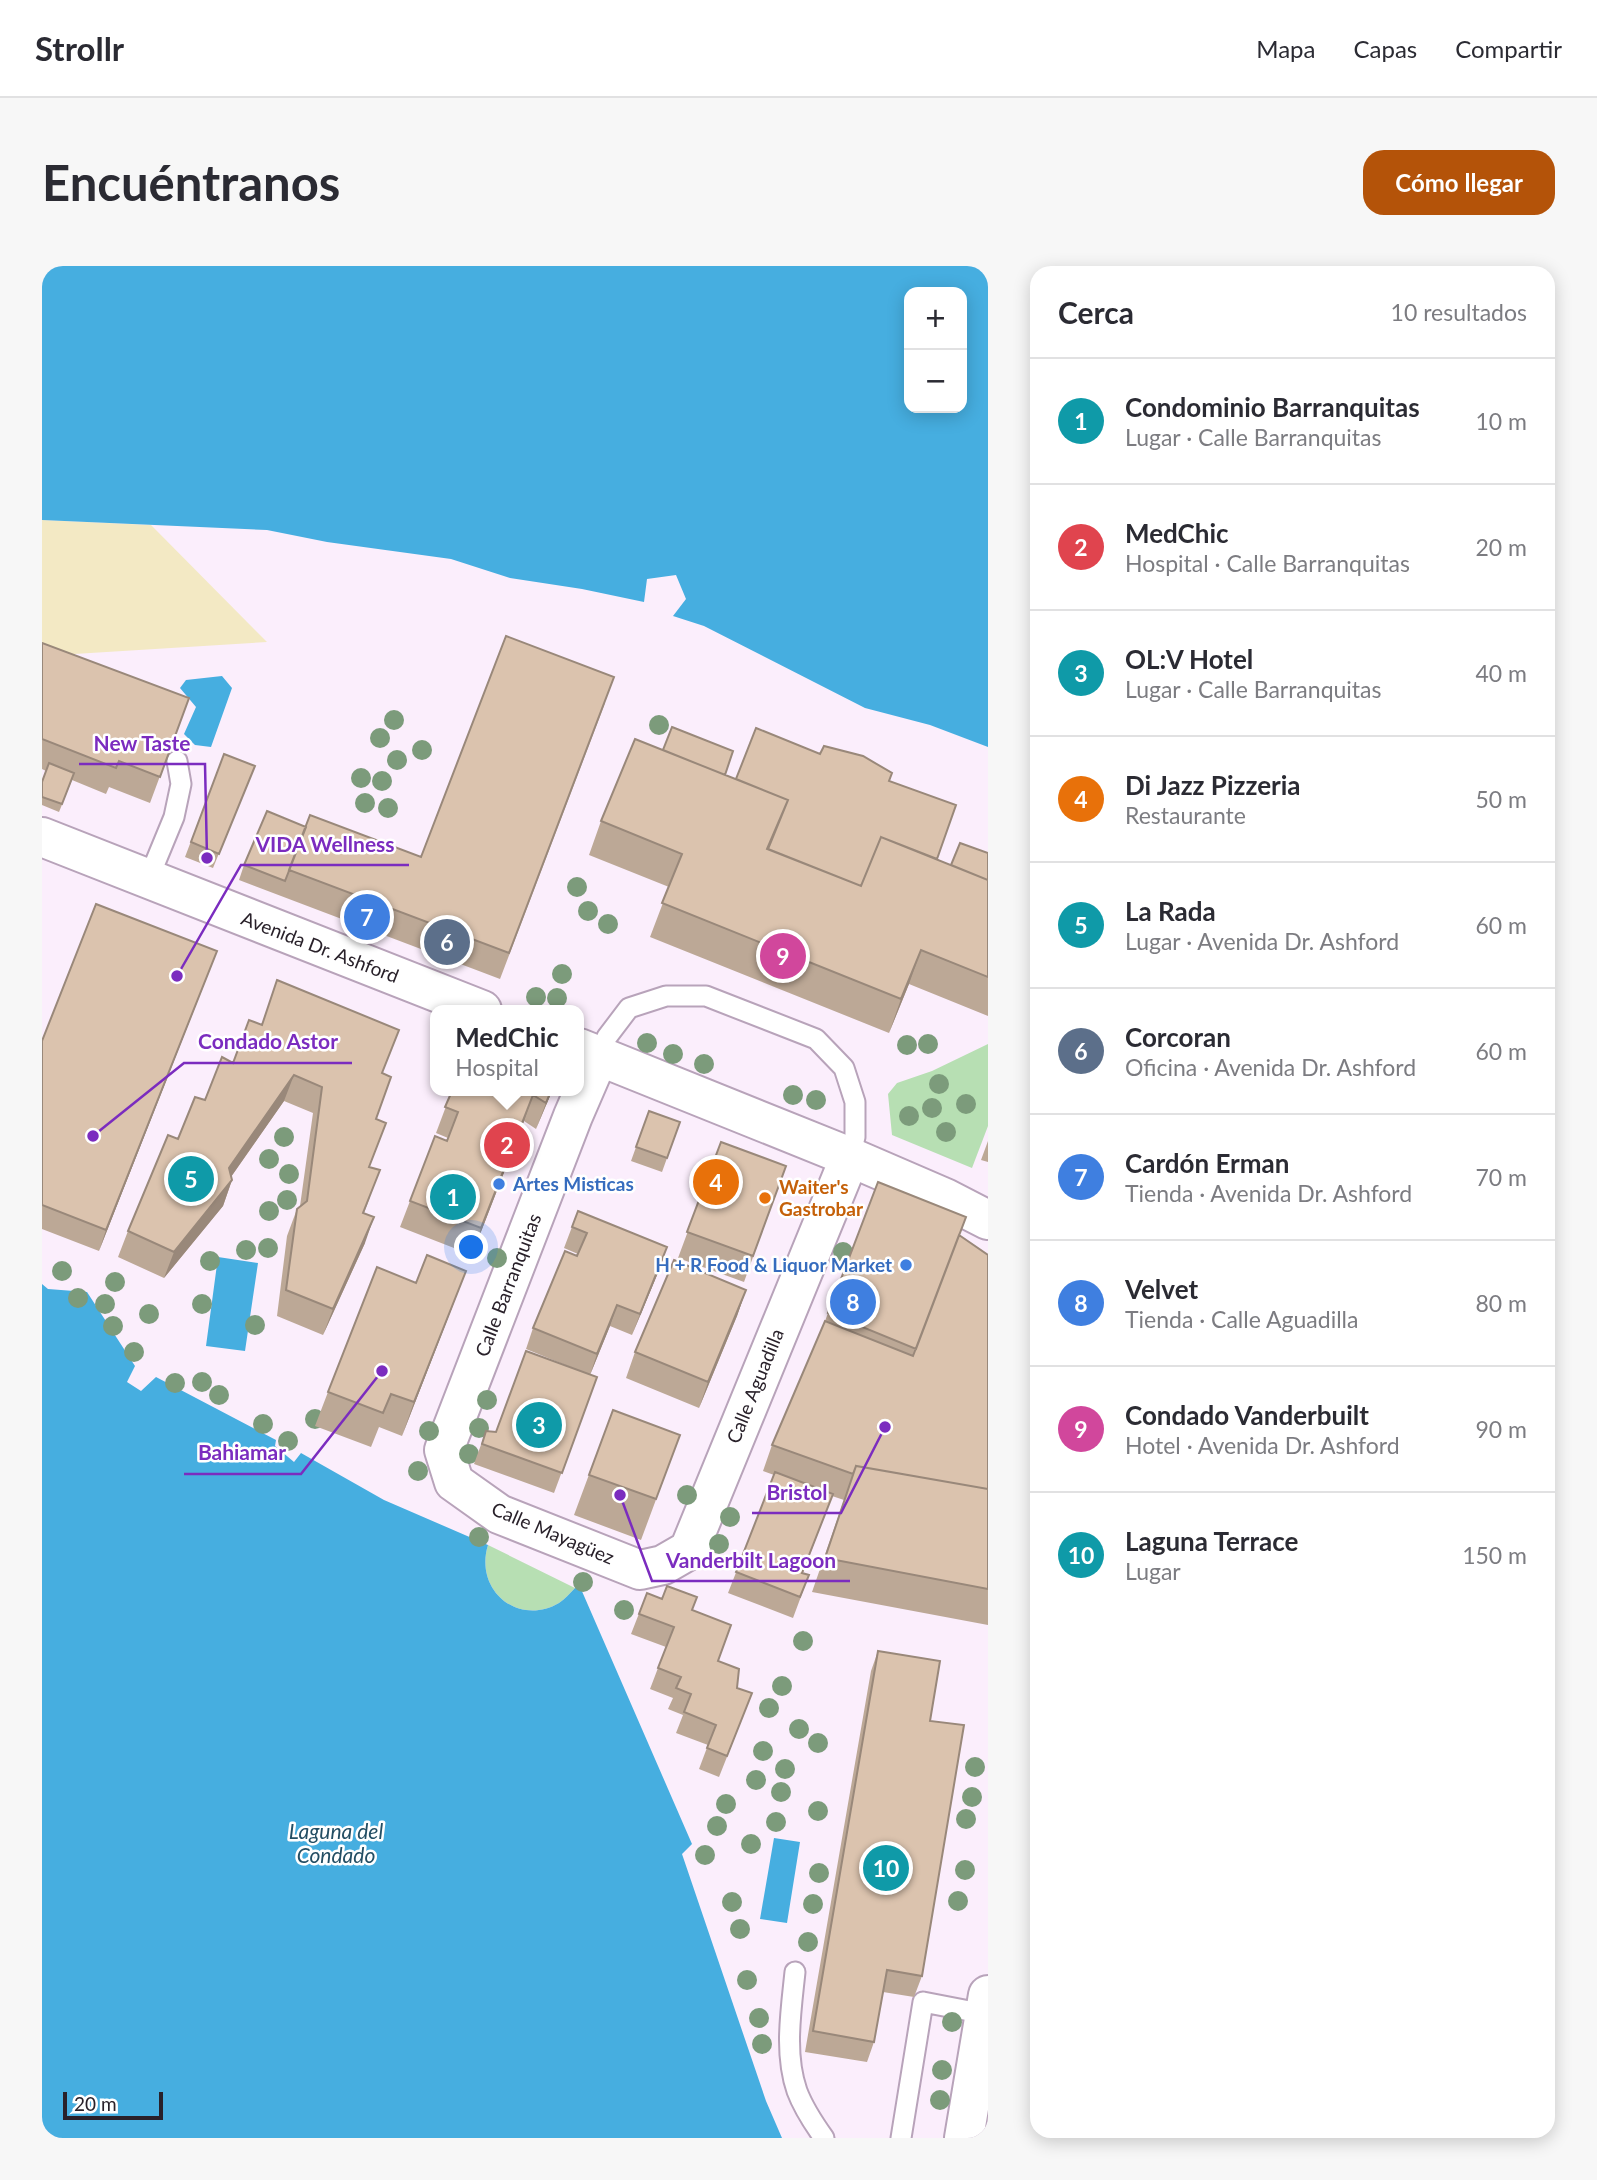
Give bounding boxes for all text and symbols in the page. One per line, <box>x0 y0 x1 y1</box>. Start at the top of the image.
text: Strollr <box>35 28 124 68</box>
text: Mapa <box>1256 34 1315 63</box>
text: Capas <box>1353 34 1417 63</box>
text: Compartir <box>1455 34 1562 63</box>
button: Cómo llegar <box>1363 150 1555 215</box>
text: Encuéntranos <box>42 153 340 211</box>
map controls <box>904 287 967 413</box>
button: + <box>904 287 967 350</box>
text: Cerca <box>1058 294 1134 330</box>
text: 10 resultados <box>1391 298 1527 326</box>
button: − <box>904 350 967 413</box>
text: Condominio Barranquitas <box>1125 391 1420 423</box>
text: 1 <box>1074 407 1088 435</box>
text: 10 m <box>1476 407 1527 435</box>
text: Lugar · Calle Barranquitas <box>1125 423 1382 451</box>
text: MedChic <box>1125 517 1229 549</box>
text: 2 <box>1074 533 1088 561</box>
text: 20 m <box>1476 533 1527 561</box>
text: Hospital · Calle Barranquitas <box>1125 549 1410 577</box>
text: OL:V Hotel <box>1125 643 1253 675</box>
text: 3 <box>1074 659 1088 687</box>
text: 40 m <box>1476 659 1527 687</box>
text: Lugar · Calle Barranquitas <box>1125 675 1382 703</box>
callout: New Taste <box>79 722 205 764</box>
text: New Taste <box>94 730 190 755</box>
text: Di Jazz Pizzeria <box>1125 769 1301 801</box>
text: 4 <box>1074 785 1088 813</box>
text: 50 m <box>1476 785 1527 813</box>
text: Restaurante <box>1125 801 1246 829</box>
callout: VIDA Wellness <box>241 823 409 865</box>
text: VIDA Wellness <box>254 831 395 856</box>
pin: 7 <box>344 891 390 943</box>
text: La Rada <box>1125 895 1216 927</box>
street label: Avenida Dr. Ashford <box>238 906 402 987</box>
text: 5 <box>1074 911 1088 939</box>
text: 60 m <box>1476 911 1527 939</box>
pin: 6 <box>424 916 470 968</box>
text: Lugar · Avenida Dr. Ashford <box>1125 927 1399 955</box>
pin: 9 <box>760 930 806 982</box>
popup <box>430 1005 584 1096</box>
callout: Condado Astor <box>184 1021 352 1063</box>
text: MedChic <box>455 1021 559 1053</box>
text: Corcoran <box>1125 1021 1231 1053</box>
text: Condado Astor <box>198 1028 338 1053</box>
text: 6 <box>1074 1037 1088 1065</box>
text: 60 m <box>1476 1037 1527 1065</box>
text: Hospital <box>455 1053 539 1081</box>
text: Oficina · Avenida Dr. Ashford <box>1125 1053 1416 1081</box>
pin: 2 <box>484 1119 530 1171</box>
text: Cardón Erman <box>1125 1147 1289 1179</box>
pin: 5 <box>168 1153 214 1205</box>
pin: 4 <box>693 1156 739 1208</box>
text: 7 <box>1074 1163 1088 1191</box>
text: 70 m <box>1476 1163 1527 1191</box>
pin: 1 <box>430 1171 476 1223</box>
place label: Artes Misticas <box>512 1172 634 1195</box>
place label: Waiter's Gastrobar <box>779 1175 864 1220</box>
marker: Artes Misticas <box>491 1176 507 1192</box>
text: Tienda · Avenida Dr. Ashford <box>1125 1179 1412 1207</box>
marker: Waiter's Gastrobar <box>757 1190 773 1206</box>
street label: Calle Barranquitas <box>470 1210 545 1360</box>
your location <box>454 1230 488 1264</box>
place label: H + R Food & Liquor Market <box>655 1253 892 1276</box>
marker: H + R Food & Liquor Market <box>898 1257 914 1273</box>
text: Velvet <box>1125 1273 1198 1305</box>
pin: 8 <box>830 1276 876 1328</box>
text: 8 <box>1074 1289 1088 1317</box>
text: 80 m <box>1476 1289 1527 1317</box>
text: Tienda · Calle Aguadilla <box>1125 1305 1358 1333</box>
street label: Calle Aguadilla <box>721 1325 788 1447</box>
pin: 3 <box>516 1399 562 1451</box>
text: Condado Vanderbuilt <box>1125 1399 1369 1431</box>
text: 9 <box>1074 1415 1088 1443</box>
text: 90 m <box>1476 1415 1527 1443</box>
text: Hotel · Avenida Dr. Ashford <box>1125 1431 1400 1459</box>
callout: Bahiamar <box>184 1432 301 1474</box>
text: Bahiamar <box>198 1439 286 1464</box>
callout: Bristol <box>752 1471 841 1513</box>
text: Bristol <box>766 1479 828 1504</box>
street label: Calle Mayagüez <box>489 1496 618 1569</box>
text: Laguna Terrace <box>1125 1525 1298 1557</box>
callout: Vanderbilt Lagoon <box>652 1539 850 1581</box>
text: 10 <box>1068 1541 1094 1569</box>
text: 150 m <box>1462 1541 1527 1569</box>
text: Vanderbilt Lagoon <box>665 1547 836 1572</box>
text: Lugar <box>1125 1557 1181 1585</box>
water label: Laguna del Condado <box>289 1818 383 1867</box>
pin: 10 <box>863 1842 909 1894</box>
scale bar <box>63 2089 163 2121</box>
text: 20 m <box>74 2092 117 2115</box>

